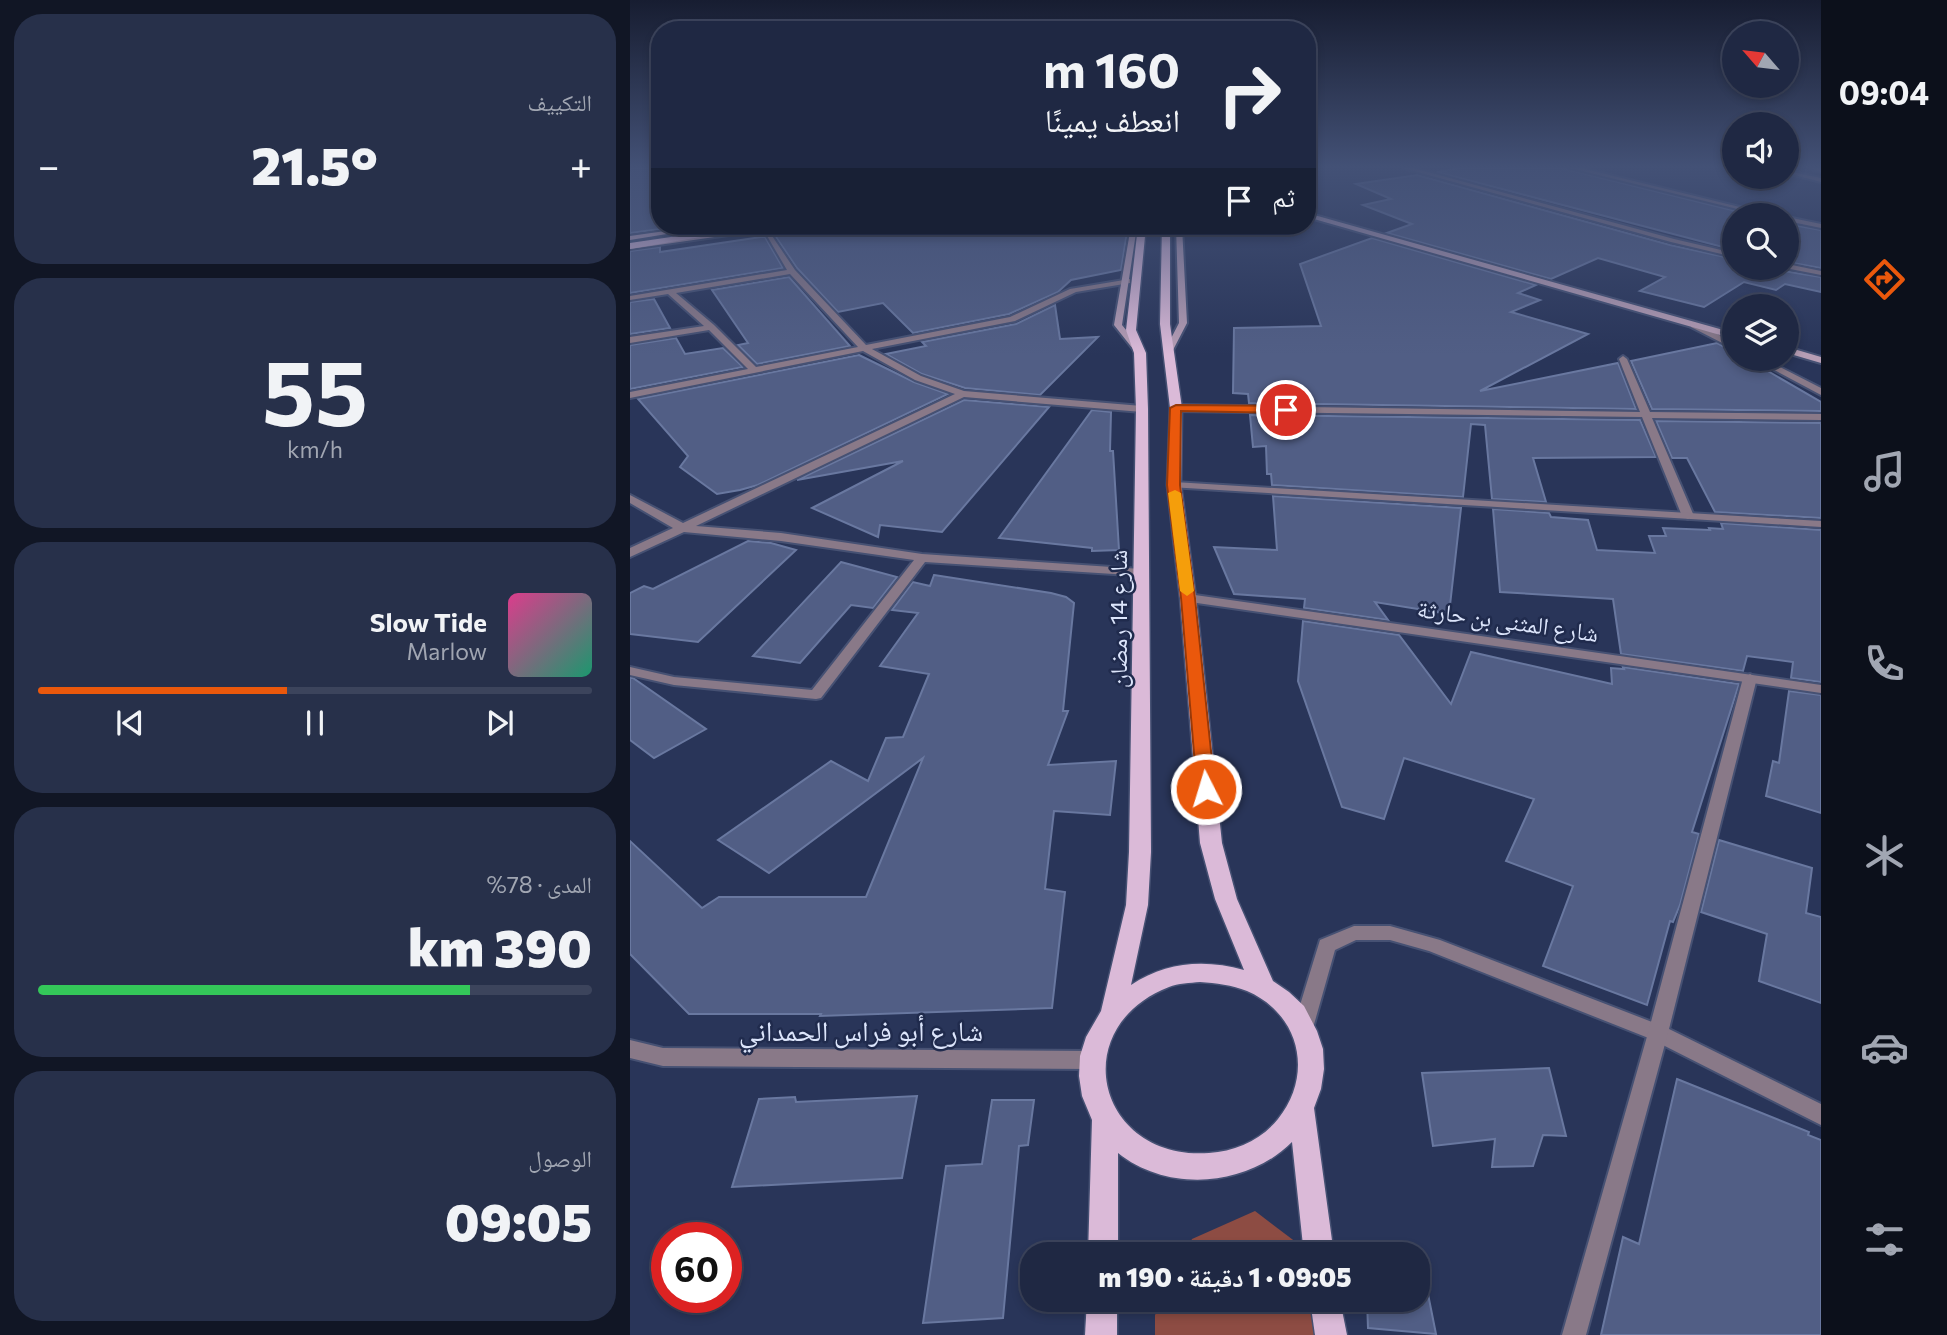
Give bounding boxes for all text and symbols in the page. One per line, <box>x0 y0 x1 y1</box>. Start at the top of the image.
north arrow <box>1722 21 1799 98</box>
map controls <box>1722 21 1799 371</box>
text: 160 m <box>1043 38 1180 98</box>
icon: right <box>1204 49 1295 140</box>
text: 09:04 <box>1839 72 1929 112</box>
text: التكييف <box>527 88 592 116</box>
text: انعطف يمينًا <box>1045 99 1180 139</box>
button: sound <box>1722 112 1799 189</box>
text: 21.5° <box>251 132 378 196</box>
text: − <box>38 141 60 188</box>
text: + <box>570 141 592 188</box>
text: ثم <box>1272 181 1295 212</box>
icon: arrive <box>1220 182 1258 220</box>
button: search <box>1722 203 1799 280</box>
icon: directions <box>1860 255 1909 304</box>
button: layers <box>1722 294 1799 371</box>
text: 55 <box>262 333 368 445</box>
pin <box>1256 380 1316 440</box>
icon: arrive <box>1267 391 1305 429</box>
text: km/h <box>287 435 343 463</box>
icon: music <box>1860 447 1909 496</box>
street label: شارع 14 رمضان <box>1103 550 1134 688</box>
street label: شارع المثنى بن حارثة <box>1415 593 1600 649</box>
text: Slow Tide <box>370 606 487 637</box>
text: Marlow <box>406 637 487 665</box>
icon: phone <box>1860 639 1909 688</box>
icon: previous <box>111 704 149 742</box>
icon: pause <box>296 704 334 742</box>
icon: next <box>481 704 519 742</box>
position arrow <box>1169 752 1243 826</box>
icon: climate <box>1860 831 1909 880</box>
text: المدى · 78% <box>486 870 592 898</box>
text: 390 km <box>408 914 592 978</box>
street label: شارع أبو فراس الحمداني <box>739 1013 983 1054</box>
icon: car <box>1860 1023 1909 1072</box>
text: الوصول <box>528 1144 592 1172</box>
text: 09:05 <box>445 1188 592 1252</box>
icon: filters <box>1860 1215 1909 1264</box>
speed limit sign: 60 <box>651 1222 742 1313</box>
text: 09:05 · 1 دقيقة · 190 m <box>1098 1261 1352 1292</box>

